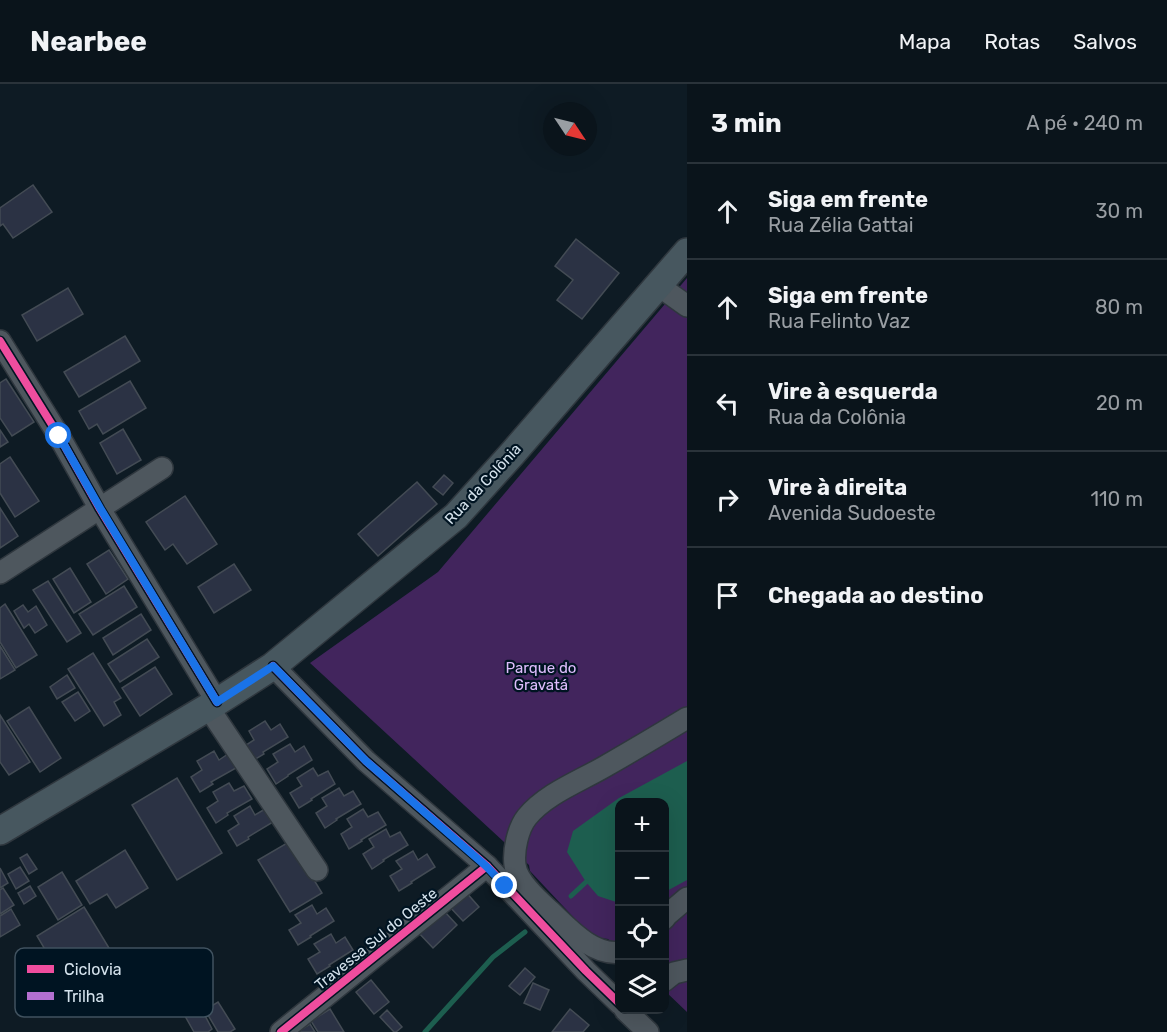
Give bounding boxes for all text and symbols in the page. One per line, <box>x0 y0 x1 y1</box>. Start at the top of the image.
text: Nearbee <box>30 25 147 58</box>
text: Mapa <box>899 29 951 54</box>
text: Rotas <box>984 29 1040 54</box>
text: Salvos <box>1073 29 1137 54</box>
north arrow <box>543 102 597 156</box>
text: 3 min <box>711 108 782 139</box>
text: A pé · 240 m <box>1026 111 1143 135</box>
text: Siga em frente <box>768 186 928 213</box>
icon: ahead <box>711 195 744 228</box>
text: 30 m <box>1096 199 1143 223</box>
text: Rua Zélia Gattai <box>768 213 914 237</box>
text: Siga em frente <box>768 282 928 309</box>
icon: ahead <box>711 291 744 324</box>
text: 80 m <box>1095 295 1143 319</box>
text: Rua Felinto Vaz <box>768 309 910 333</box>
text: Vire à esquerda <box>768 378 938 405</box>
icon: left <box>711 387 744 420</box>
text: 20 m <box>1096 391 1143 415</box>
text: Rua da Colônia <box>768 405 906 429</box>
route start <box>45 422 71 448</box>
street label: Rua da Colônia <box>441 440 525 528</box>
text: Vire à direita <box>768 474 907 501</box>
icon: right <box>711 483 744 516</box>
text: 110 m <box>1091 487 1143 511</box>
text: Avenida Sudoeste <box>768 501 936 525</box>
icon: arrive <box>711 579 744 612</box>
text: Chegada ao destino <box>768 582 984 609</box>
park label: Parque do Gravatá <box>506 659 576 694</box>
map controls <box>615 798 669 1014</box>
button: + <box>615 798 669 852</box>
button: − <box>615 852 669 906</box>
route end <box>491 872 517 898</box>
street label: Travessa Sul do Oeste <box>311 884 441 994</box>
button: locate <box>615 906 669 960</box>
legend <box>15 948 213 1017</box>
text: Ciclovia <box>64 960 122 979</box>
button: layers <box>615 960 669 1014</box>
text: Trilha <box>64 987 104 1006</box>

